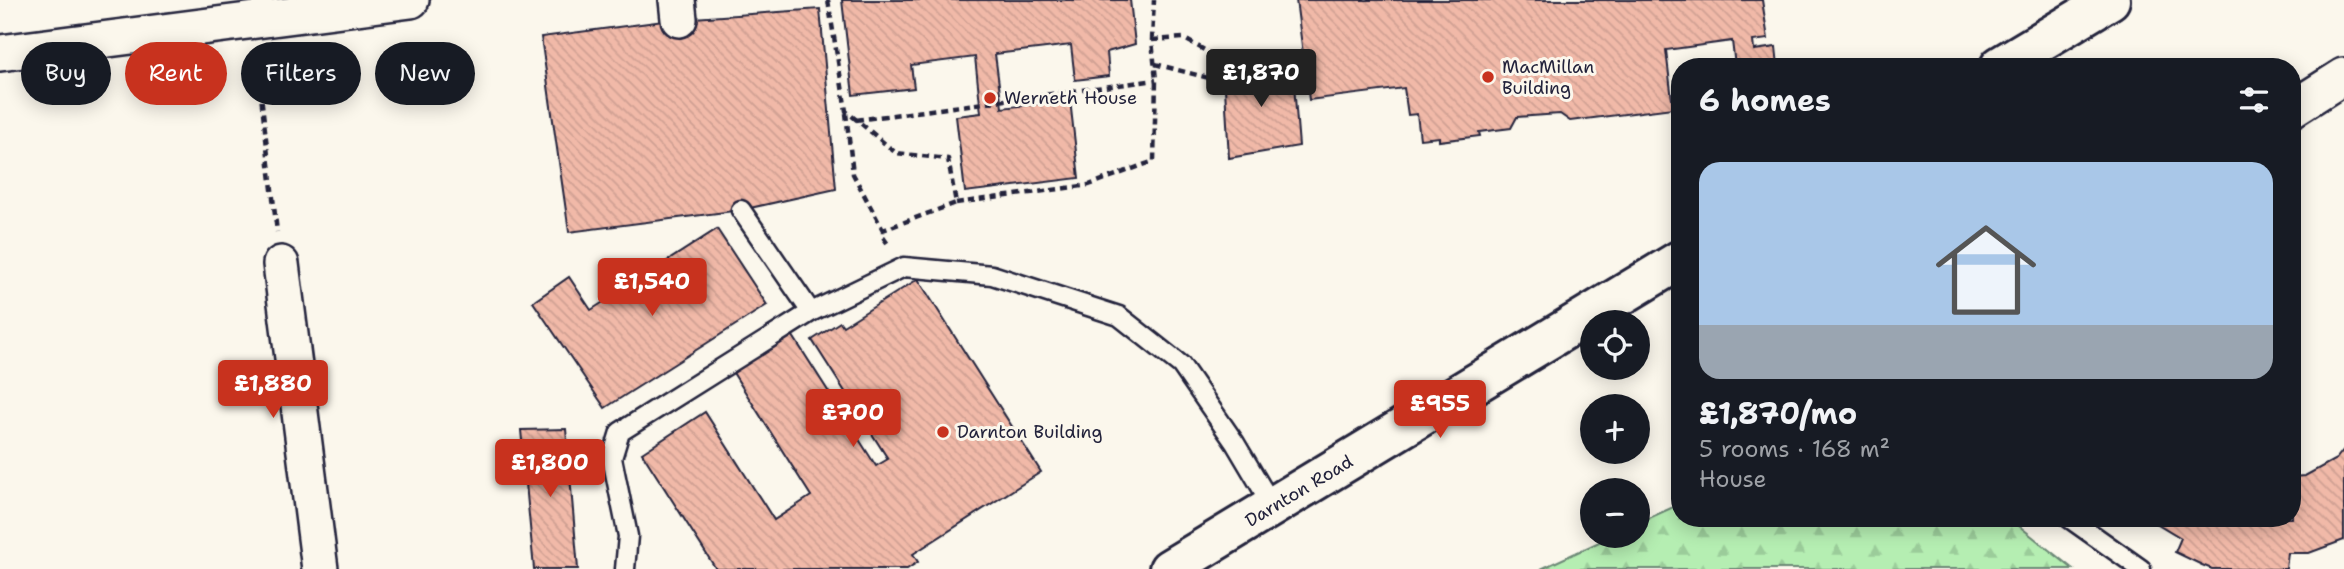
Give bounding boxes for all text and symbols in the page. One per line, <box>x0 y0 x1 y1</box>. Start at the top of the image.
chip: Buy <box>21 42 111 105</box>
chip: Rent <box>125 42 227 105</box>
chip: Filters <box>241 42 361 105</box>
chip: New <box>375 42 475 105</box>
pin: £1,870 <box>1204 50 1318 109</box>
place label: MacMillan Building <box>1502 55 1594 100</box>
text: £1,870 <box>1222 57 1300 87</box>
marker: MacMillan Building <box>1480 69 1496 85</box>
text: 6 homes <box>1699 80 1831 121</box>
icon: filters <box>2235 81 2273 119</box>
place label: Werneth House <box>1004 86 1137 110</box>
marker: Werneth House <box>982 90 998 106</box>
icon: home <box>1923 207 2049 333</box>
pin: £1,540 <box>595 258 709 318</box>
text: £1,540 <box>614 266 690 296</box>
map controls <box>1580 310 1650 548</box>
button: locate <box>1580 310 1650 380</box>
pin: £1,880 <box>216 360 330 420</box>
text: £1,880 <box>234 368 312 398</box>
pin: £955 <box>1399 380 1481 440</box>
text: £955 <box>1410 388 1470 418</box>
pin: £700 <box>812 390 894 449</box>
text: £1,870/mo <box>1699 393 1857 434</box>
button: + <box>1580 394 1650 464</box>
text: £700 <box>822 397 884 427</box>
place label: Darnton Building <box>957 420 1102 444</box>
marker: Darnton Building <box>935 424 951 440</box>
text: 5 rooms · 168 m² <box>1699 434 1890 464</box>
pin: £1,800 <box>493 440 607 499</box>
text: £1,800 <box>511 447 589 477</box>
street label: Darnton Road <box>1241 449 1357 533</box>
text: House <box>1699 464 1767 494</box>
button: − <box>1580 478 1650 548</box>

